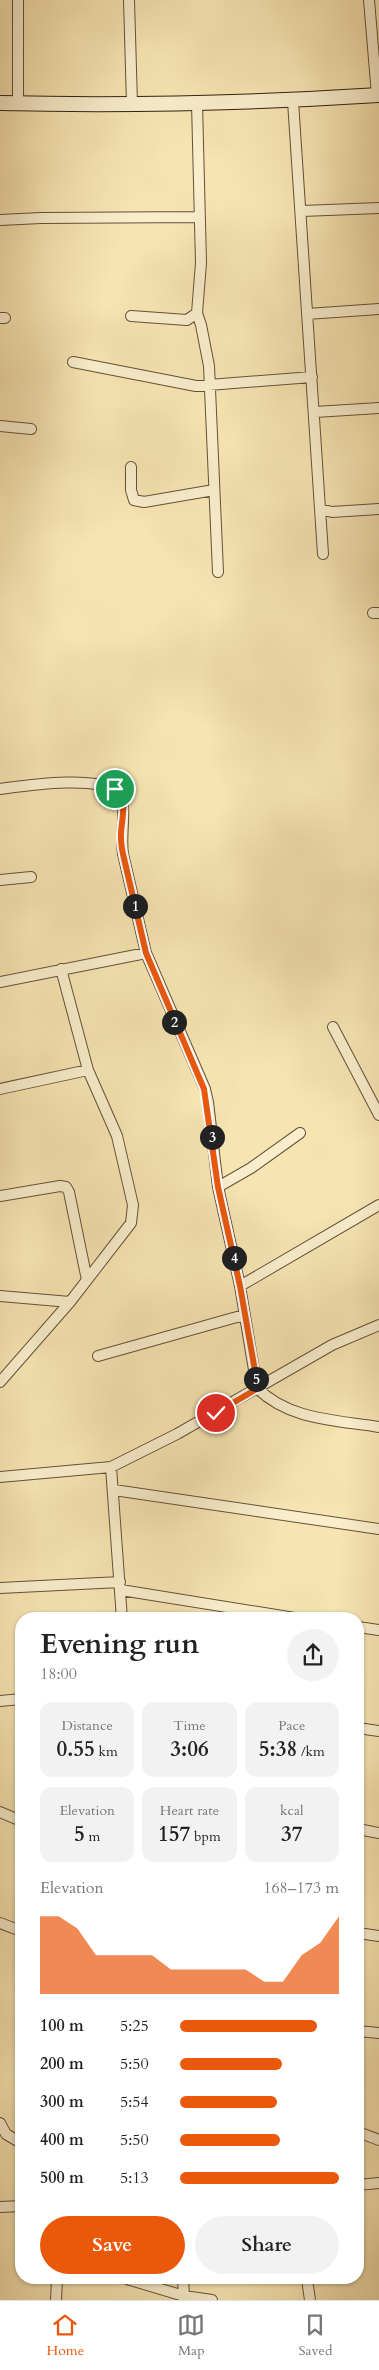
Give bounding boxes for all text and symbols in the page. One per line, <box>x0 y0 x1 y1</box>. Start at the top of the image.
pin <box>94 768 136 810</box>
icon: arrive <box>101 775 129 803</box>
pin: 1 <box>122 894 148 918</box>
text: 1 <box>132 897 139 916</box>
pin: 2 <box>162 1010 186 1034</box>
text: 2 <box>171 1013 178 1032</box>
pin: 3 <box>200 1124 224 1150</box>
text: 3 <box>209 1128 216 1147</box>
pin: 4 <box>222 1246 246 1270</box>
text: 4 <box>231 1249 238 1268</box>
pin: 5 <box>244 1366 268 1392</box>
text: 5 <box>253 1370 260 1389</box>
pin <box>195 1392 237 1434</box>
icon: check <box>202 1399 230 1427</box>
text: Evening run <box>40 1625 199 1663</box>
button: share <box>287 1629 339 1681</box>
text: 18:00 <box>40 1663 77 1685</box>
text: Distance <box>62 1716 113 1735</box>
text: Time <box>173 1716 206 1735</box>
text: Pace <box>278 1716 305 1735</box>
text: 0.55 <box>56 1735 95 1764</box>
text: 3:06 <box>170 1735 209 1764</box>
text: 5:38 <box>259 1735 297 1764</box>
text: km <box>95 1742 118 1761</box>
text: /km <box>297 1742 325 1761</box>
text: Elevation <box>59 1801 115 1820</box>
text: Heart rate <box>160 1801 219 1820</box>
text: kcal <box>280 1801 304 1820</box>
text: 5 <box>74 1820 85 1849</box>
text: 157 <box>158 1820 190 1849</box>
text: 37 <box>281 1820 303 1849</box>
text: m <box>85 1827 100 1846</box>
text: bpm <box>190 1827 221 1846</box>
text: Elevation <box>40 1877 104 1899</box>
text: 168–173 m <box>263 1877 339 1899</box>
text: 100 m <box>40 2015 84 2037</box>
text: 5:25 <box>120 2015 149 2037</box>
text: 200 m <box>40 2053 84 2075</box>
text: 5:50 <box>120 2053 149 2075</box>
text: 300 m <box>40 2091 84 2113</box>
text: 5:54 <box>120 2091 149 2113</box>
text: 400 m <box>40 2129 84 2151</box>
text: 5:50 <box>120 2129 149 2151</box>
text: 500 m <box>40 2167 84 2189</box>
text: 5:13 <box>120 2167 149 2189</box>
button: Save <box>40 2216 185 2274</box>
button: Share <box>195 2216 339 2274</box>
tab: Home <box>47 2311 84 2360</box>
tab: Map <box>177 2311 205 2360</box>
tab: Saved <box>298 2311 332 2360</box>

